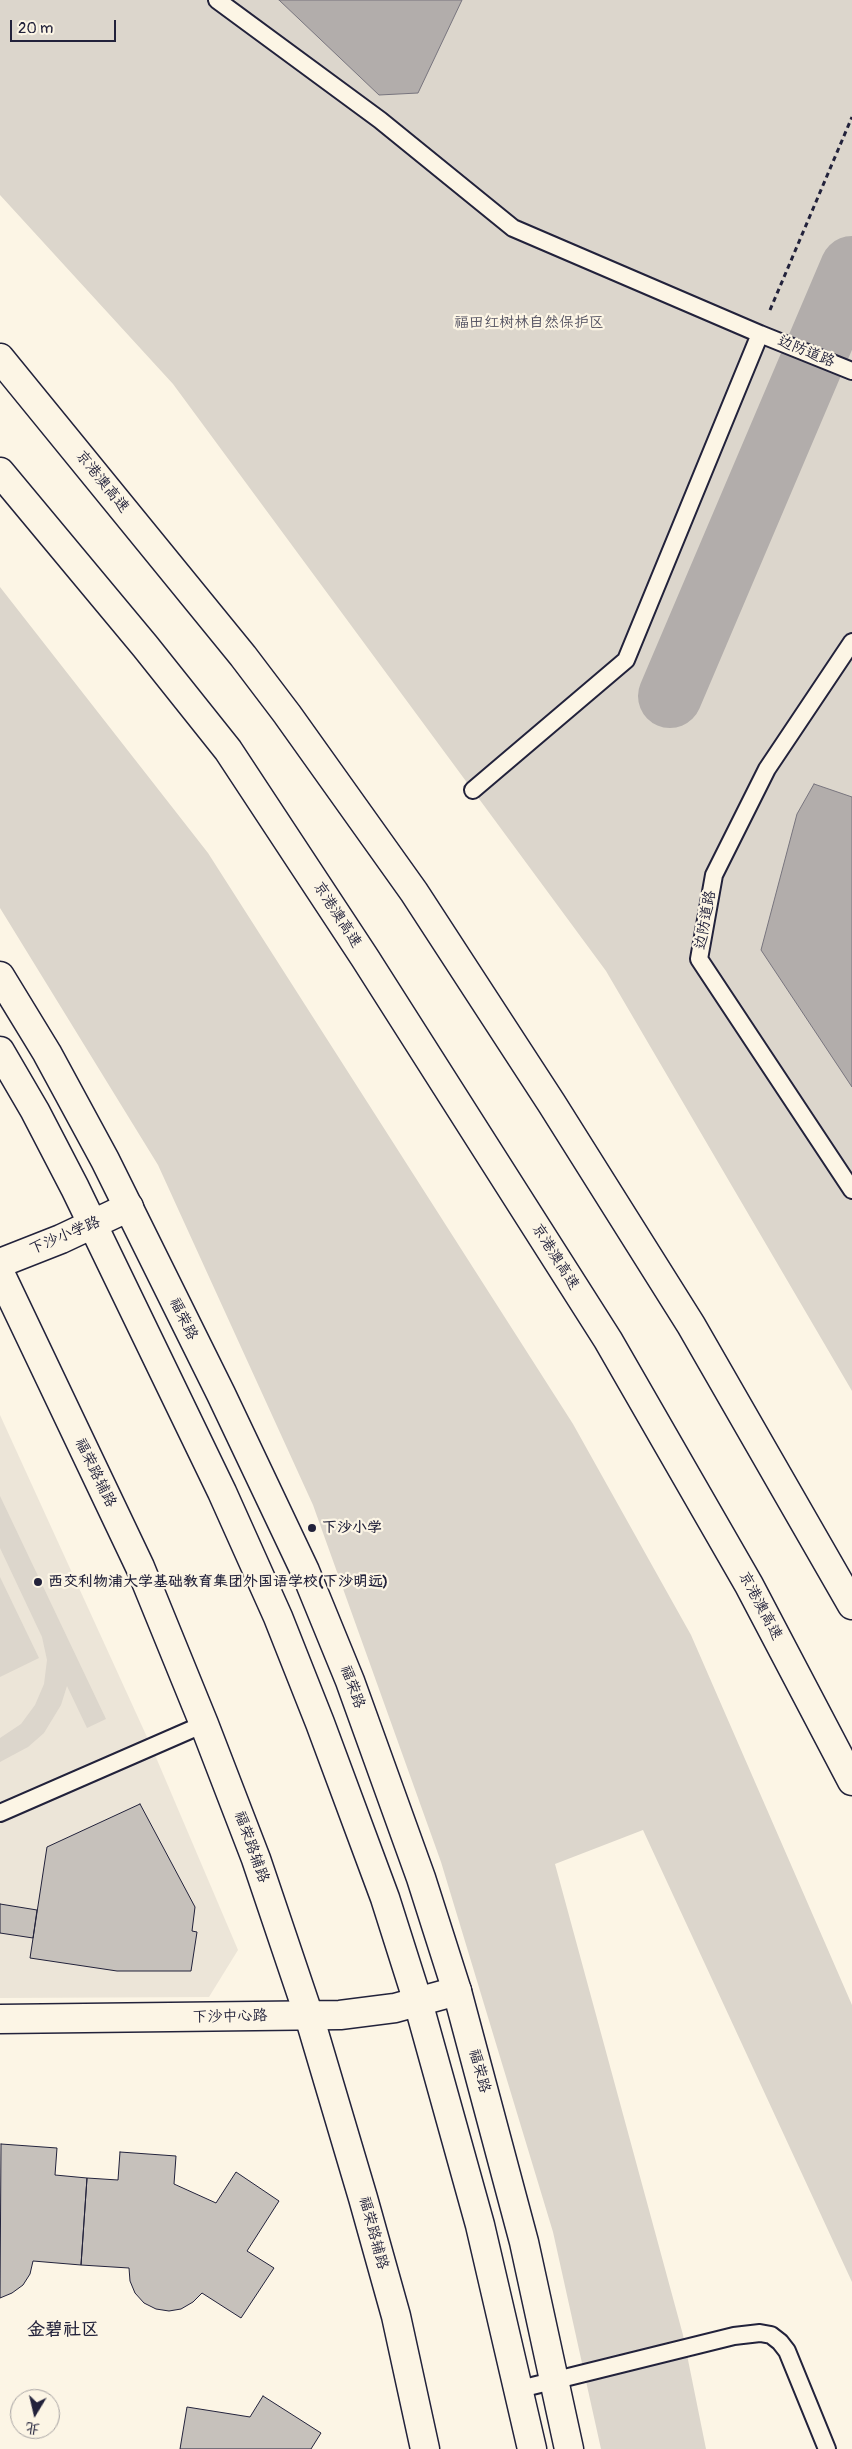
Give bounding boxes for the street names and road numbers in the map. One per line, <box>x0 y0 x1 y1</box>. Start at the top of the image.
street label: 边防道路 <box>775 332 837 372</box>
street label: 京港澳高速 <box>71 447 133 517</box>
street label: 京港澳高速 <box>309 879 365 951</box>
street label: 边防道路 <box>692 889 720 951</box>
street label: 下沙小学路 <box>27 1213 103 1259</box>
street label: 京港澳高速 <box>527 1220 583 1294</box>
street label: 福荣路 <box>165 1295 201 1343</box>
street label: 福荣路辅路 <box>70 1435 120 1511</box>
street label: 京港澳高速 <box>734 1569 786 1643</box>
street label: 福荣路 <box>336 1663 368 1711</box>
street label: 福荣路辅路 <box>230 1809 272 1885</box>
street label: 下沙中心路 <box>192 2007 268 2027</box>
street label: 福荣路 <box>464 2047 494 2095</box>
street label: 福荣路辅路 <box>355 2194 391 2272</box>

